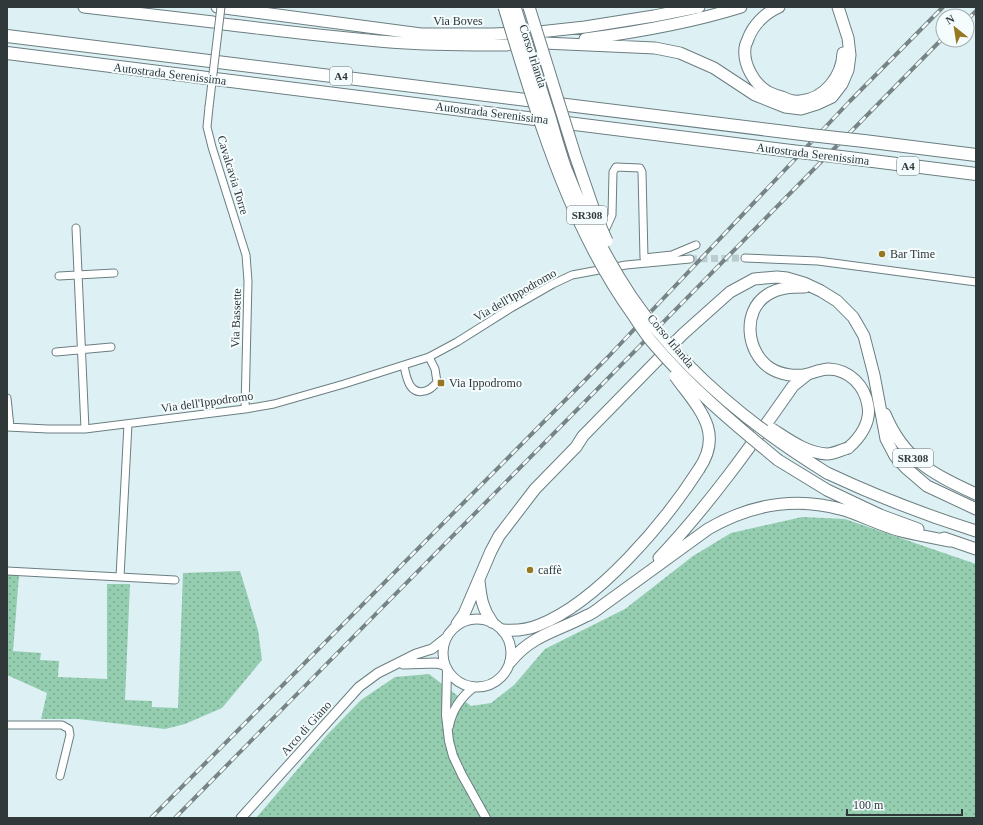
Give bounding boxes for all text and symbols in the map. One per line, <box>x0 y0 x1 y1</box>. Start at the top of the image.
north arrow <box>935 8 975 48</box>
text: N <box>944 12 956 27</box>
street label: Via Boves <box>433 14 483 28</box>
street label: Corso Irlanda <box>516 23 550 90</box>
street label: Autostrada Serenissima <box>113 60 228 88</box>
road number: A4 <box>330 67 352 85</box>
street label: Autostrada Serenissima <box>435 99 550 127</box>
street label: Cavalcavia Torre <box>214 134 252 216</box>
street label: Autostrada Serenissima <box>756 140 871 168</box>
road number: A4 <box>897 157 919 175</box>
road number: SR308 <box>567 206 607 224</box>
place label: Bar Time <box>890 247 935 261</box>
marker: Bar Time <box>877 249 887 259</box>
street label: Via dell'Ippodromo <box>471 266 559 324</box>
street label: Via Bassette <box>228 288 244 348</box>
street label: Corso Irlanda <box>645 311 698 371</box>
place label: Via Ippodromo <box>449 376 522 390</box>
marker: Via Ippodromo <box>436 378 446 388</box>
street label: Via dell'Ippodromo <box>160 389 254 415</box>
road number: SR308 <box>893 449 933 467</box>
place label: caffè <box>538 563 562 577</box>
marker: caffè <box>525 565 535 575</box>
street label: Arco di Giano <box>278 698 334 758</box>
scale bar <box>847 791 962 817</box>
text: 100 m <box>853 798 884 812</box>

